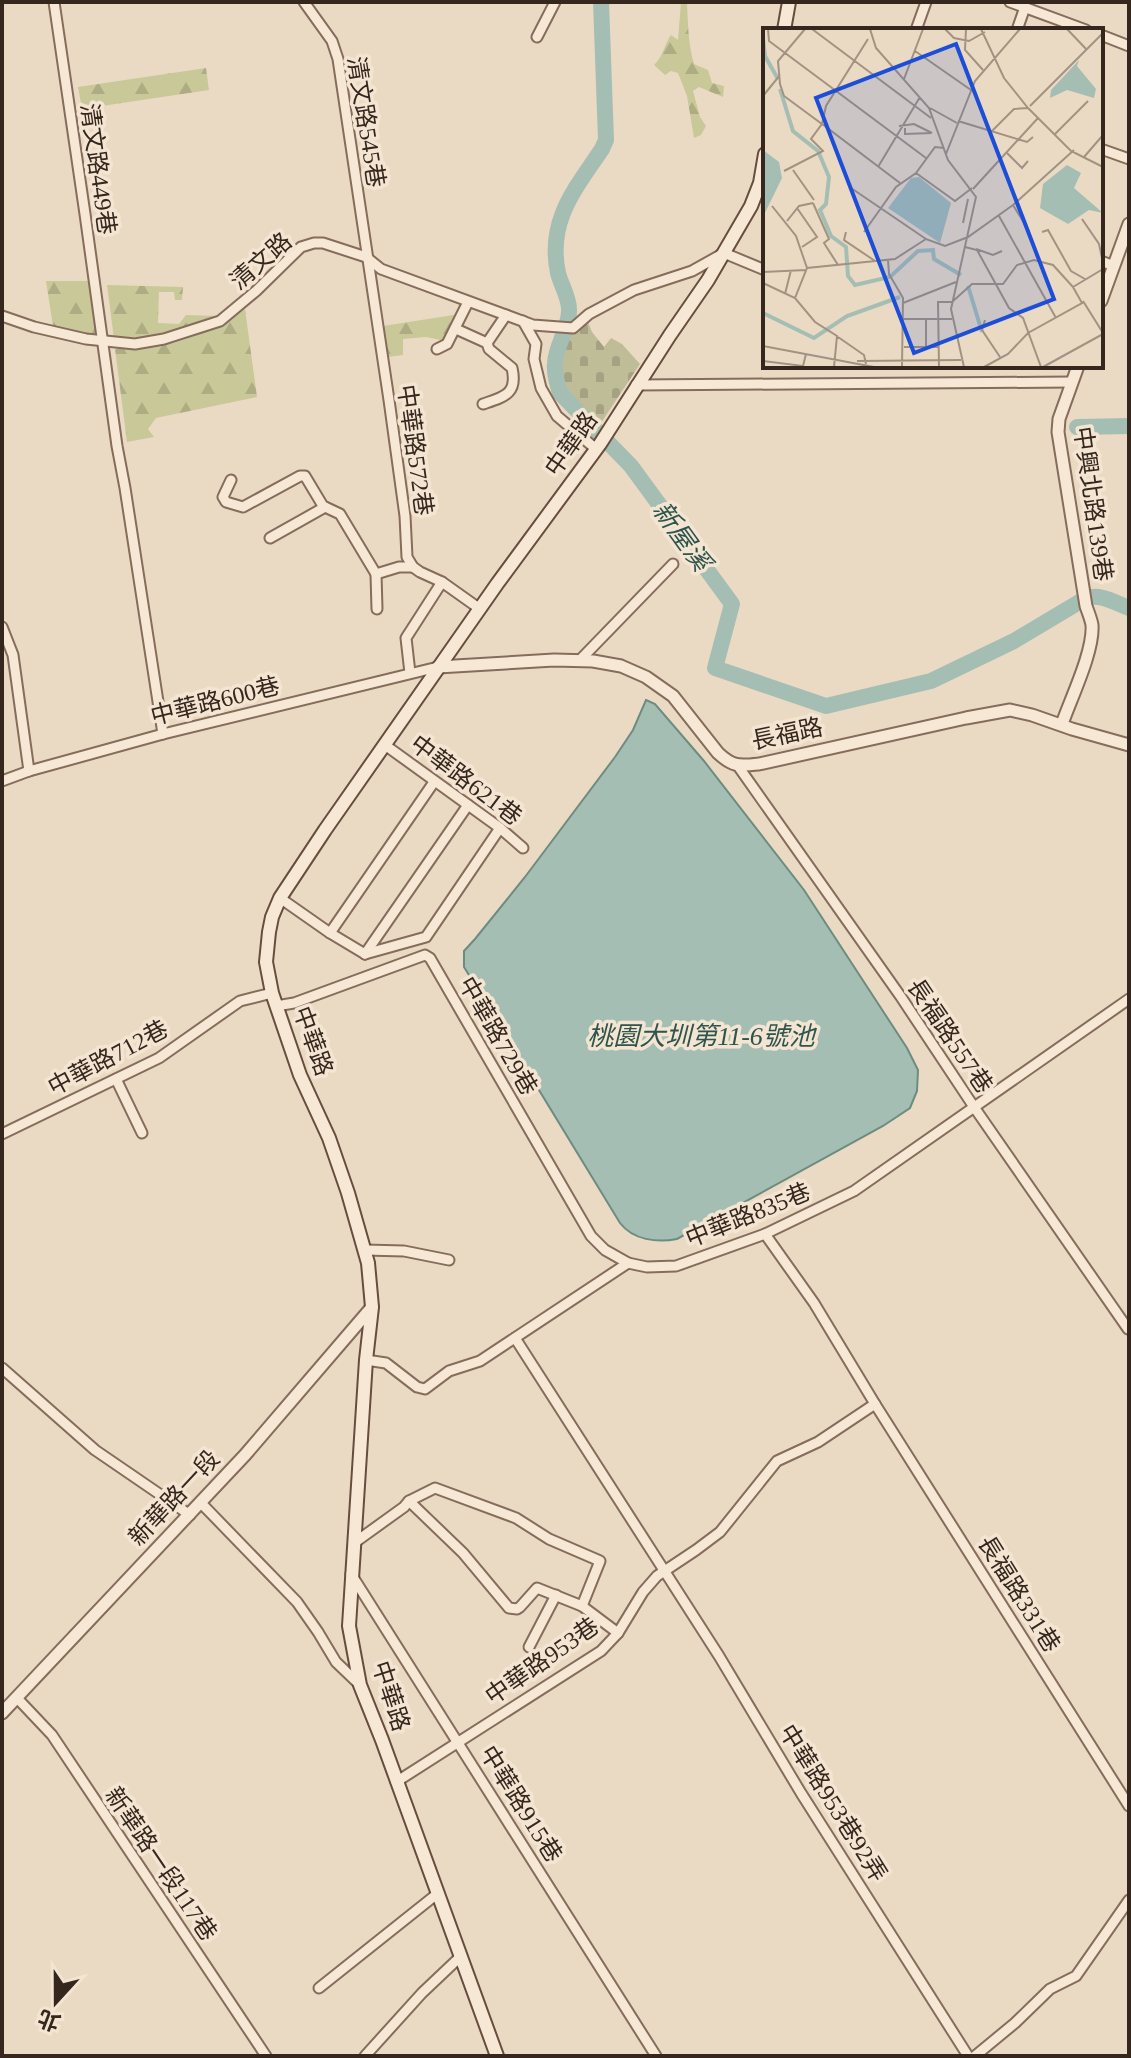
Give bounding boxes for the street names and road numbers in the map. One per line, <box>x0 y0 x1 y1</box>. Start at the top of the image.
street label: 清文路545巷 <box>343 55 389 189</box>
street label: 清文路449巷 <box>76 102 120 236</box>
street label: 清文路 <box>225 228 297 294</box>
street label: 中華路572巷 <box>393 383 437 517</box>
street label: 中華路 <box>540 407 602 481</box>
street label: 中興北路139巷 <box>1069 425 1117 583</box>
street label: 中華路600巷 <box>148 672 282 730</box>
street label: 長福路 <box>749 714 825 754</box>
street label: 中華路621巷 <box>405 730 527 830</box>
street label: 中華路729巷 <box>454 972 542 1100</box>
street label: 長福路557巷 <box>902 974 998 1098</box>
street label: 中華路 <box>288 1003 338 1079</box>
street label: 中華路712巷 <box>44 1016 172 1100</box>
street label: 中華路835巷 <box>682 1178 814 1252</box>
street label: 新華路一段 <box>124 1445 224 1551</box>
street label: 長福路331巷 <box>973 1531 1065 1657</box>
street label: 中華路953巷 <box>480 1612 604 1710</box>
street label: 中華路 <box>368 1658 414 1734</box>
street label: 中華路953巷92弄 <box>774 1720 892 1886</box>
street label: 中華路915巷 <box>475 1741 567 1867</box>
street label: 新華路一段117巷 <box>100 1782 222 1946</box>

